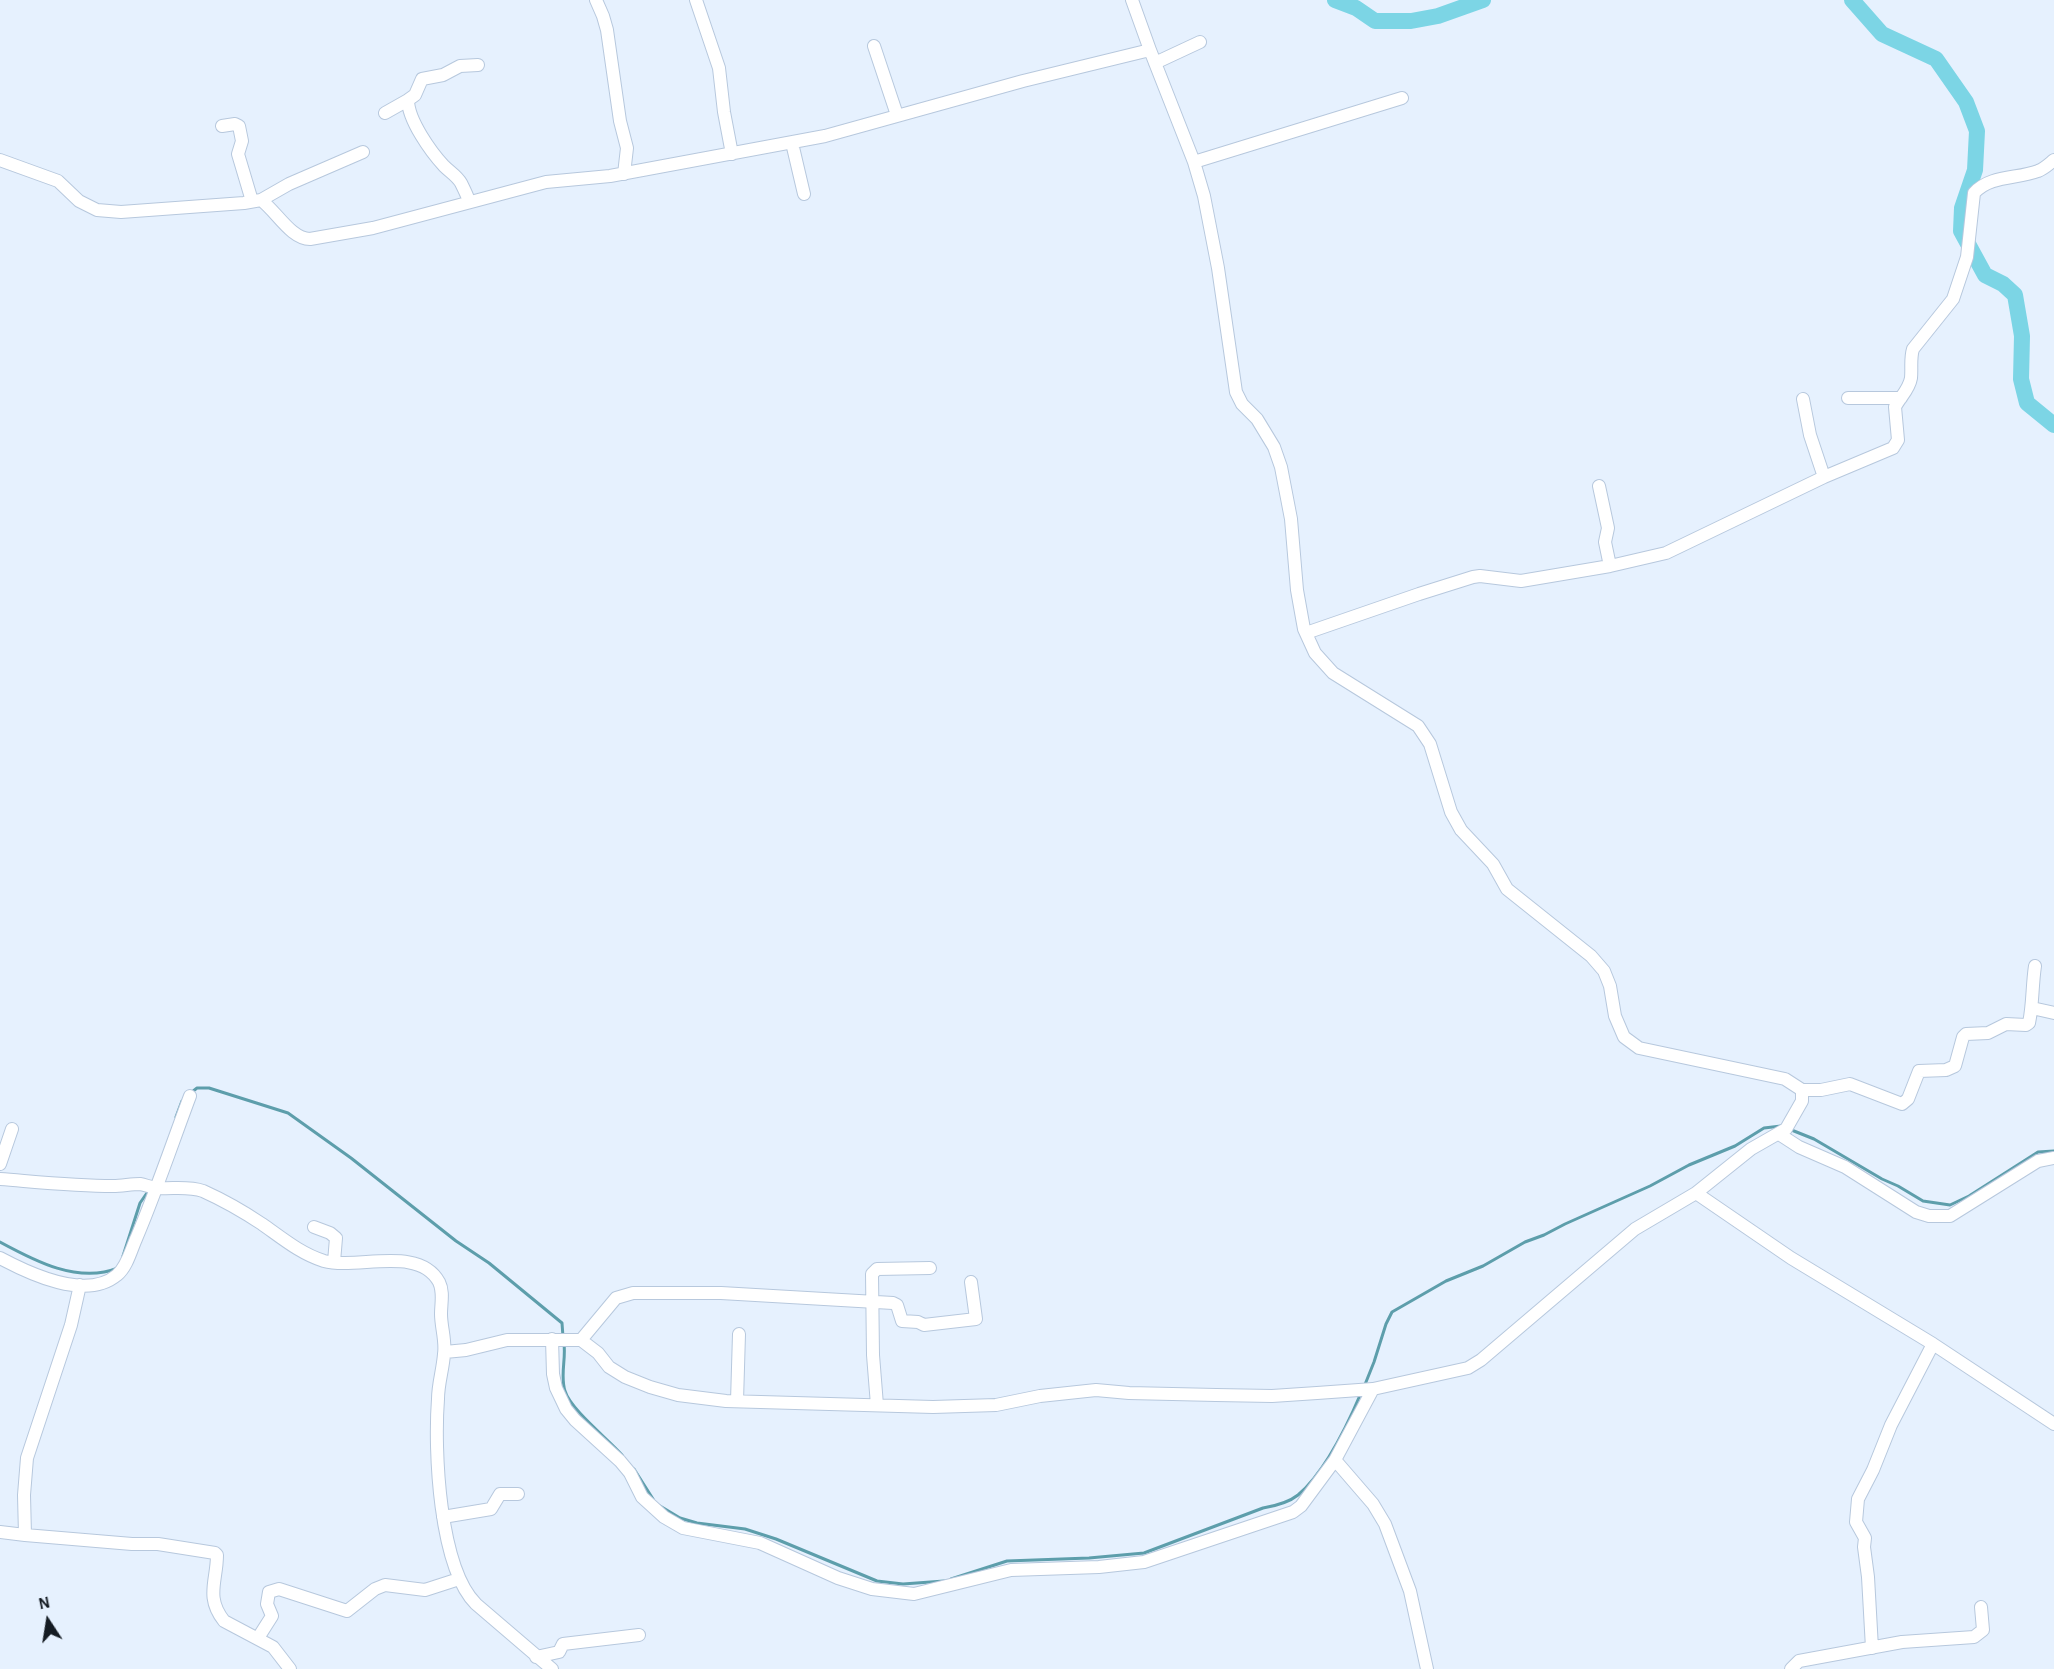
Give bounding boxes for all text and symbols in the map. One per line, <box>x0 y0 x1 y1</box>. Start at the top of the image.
north arrow <box>18 1591 78 1651</box>
text: N <box>37 1594 51 1612</box>

